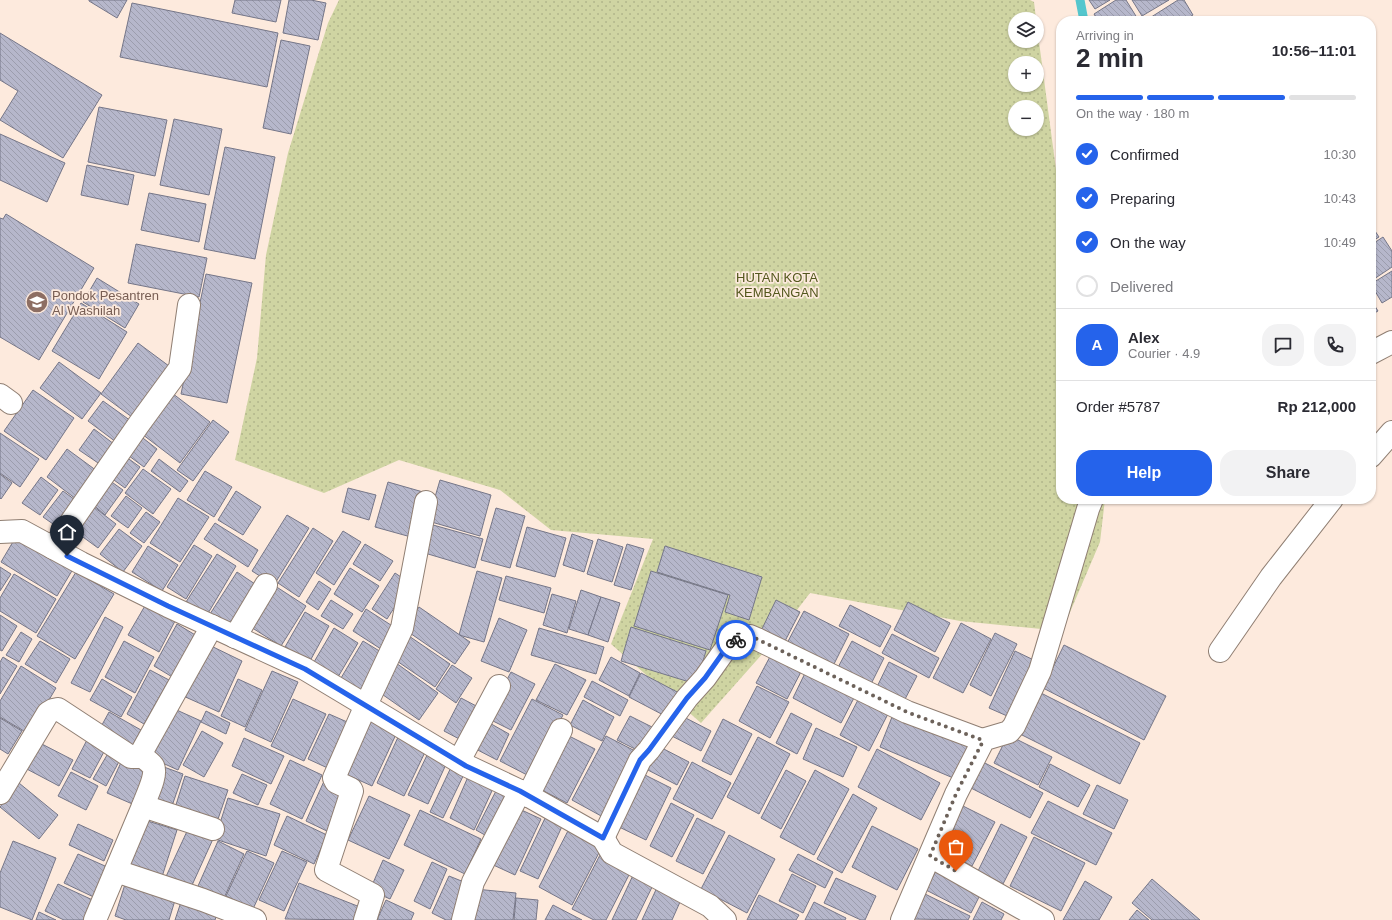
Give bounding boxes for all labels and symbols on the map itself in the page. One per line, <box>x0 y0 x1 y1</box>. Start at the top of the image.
park label: HUTAN KOTA KEMBANGAN <box>735 270 819 300</box>
place label: Pondok Pesantren Al Washilah <box>52 288 159 318</box>
school or university icon: Pondok Pesantren Al Washilah <box>24 289 50 315</box>
pin <box>50 515 84 556</box>
courier <box>716 620 756 660</box>
pin <box>939 830 973 871</box>

